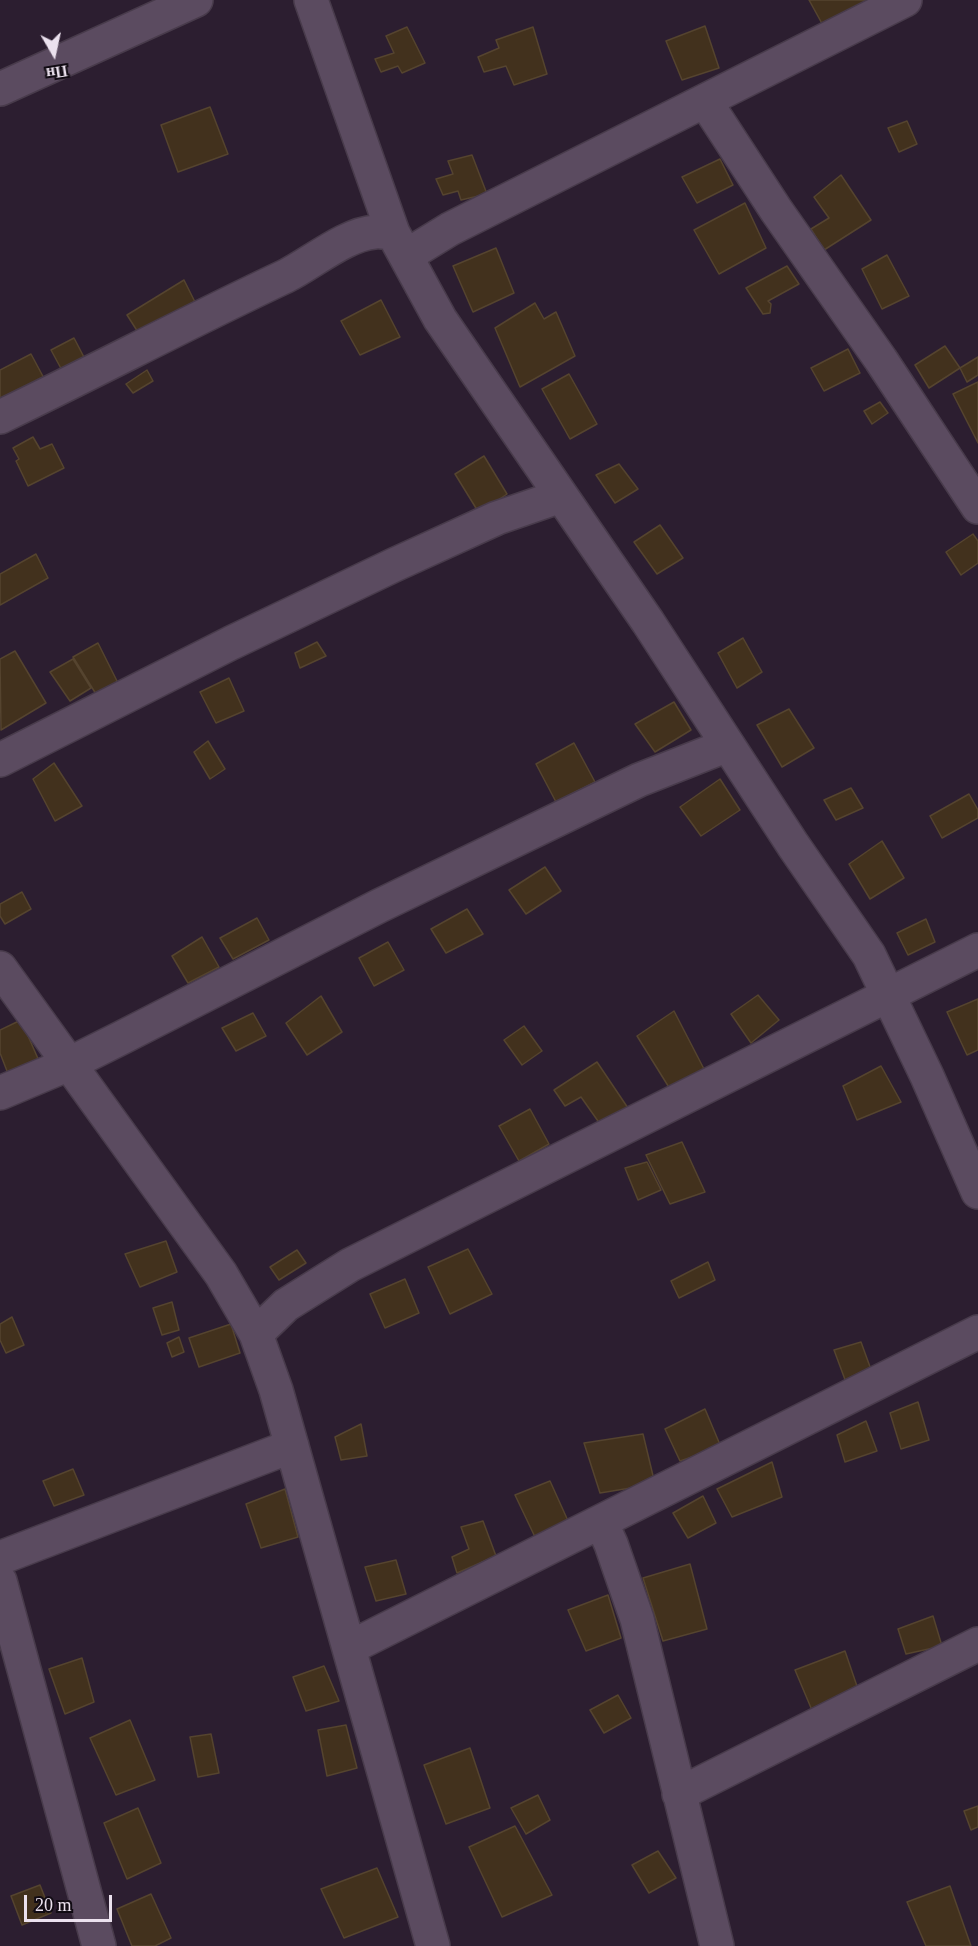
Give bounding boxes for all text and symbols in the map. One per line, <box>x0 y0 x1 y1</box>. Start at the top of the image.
north arrow <box>24 24 84 84</box>
text: Пн <box>45 62 69 82</box>
scale bar <box>27 1883 116 1921</box>
text: 20 m <box>35 1895 72 1915</box>

